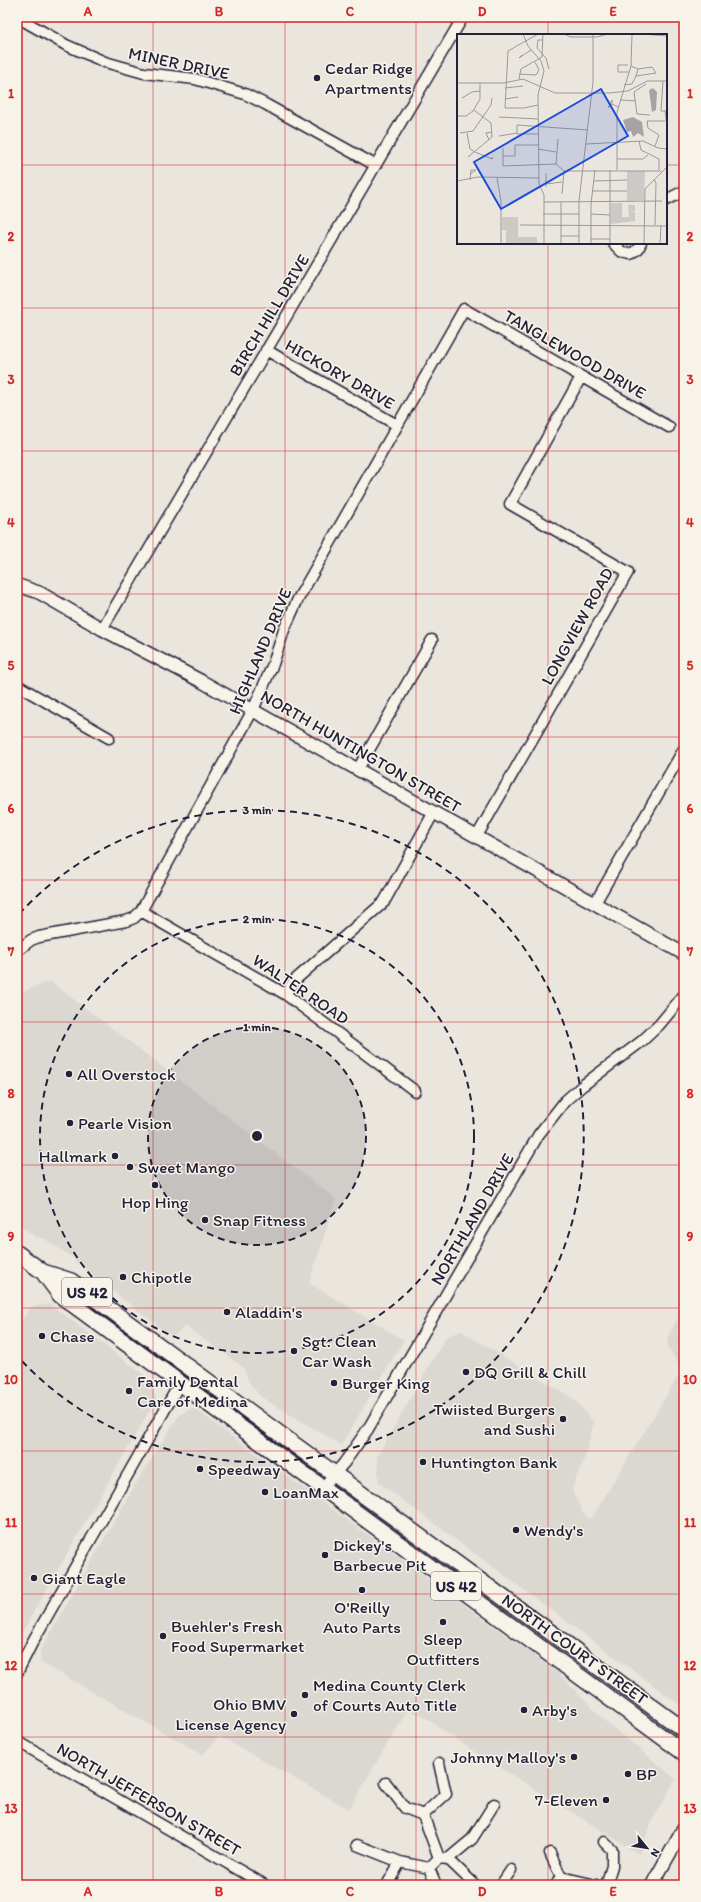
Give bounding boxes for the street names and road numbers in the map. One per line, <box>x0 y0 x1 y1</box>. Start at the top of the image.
street label: MINER DRIVE <box>127 43 231 83</box>
street label: BIRCH HILL DRIVE <box>225 250 313 380</box>
street label: TANGLEWOOD DRIVE <box>500 305 650 403</box>
street label: HICKORY DRIVE <box>282 335 398 413</box>
street label: LONGVIEW ROAD <box>536 564 618 688</box>
street label: HIGHLAND DRIVE <box>224 585 296 717</box>
street label: NORTH HUNTINGTON STREET <box>257 685 465 817</box>
street label: WALTER ROAD <box>249 949 353 1029</box>
street label: NORTHLAND DRIVE <box>426 1150 518 1288</box>
road number: US 42 <box>62 1278 112 1306</box>
road number: US 42 <box>431 1572 481 1600</box>
street label: NORTH COURT STREET <box>498 1589 652 1709</box>
street label: NORTH JEFFERSON STREET <box>53 1738 245 1860</box>

